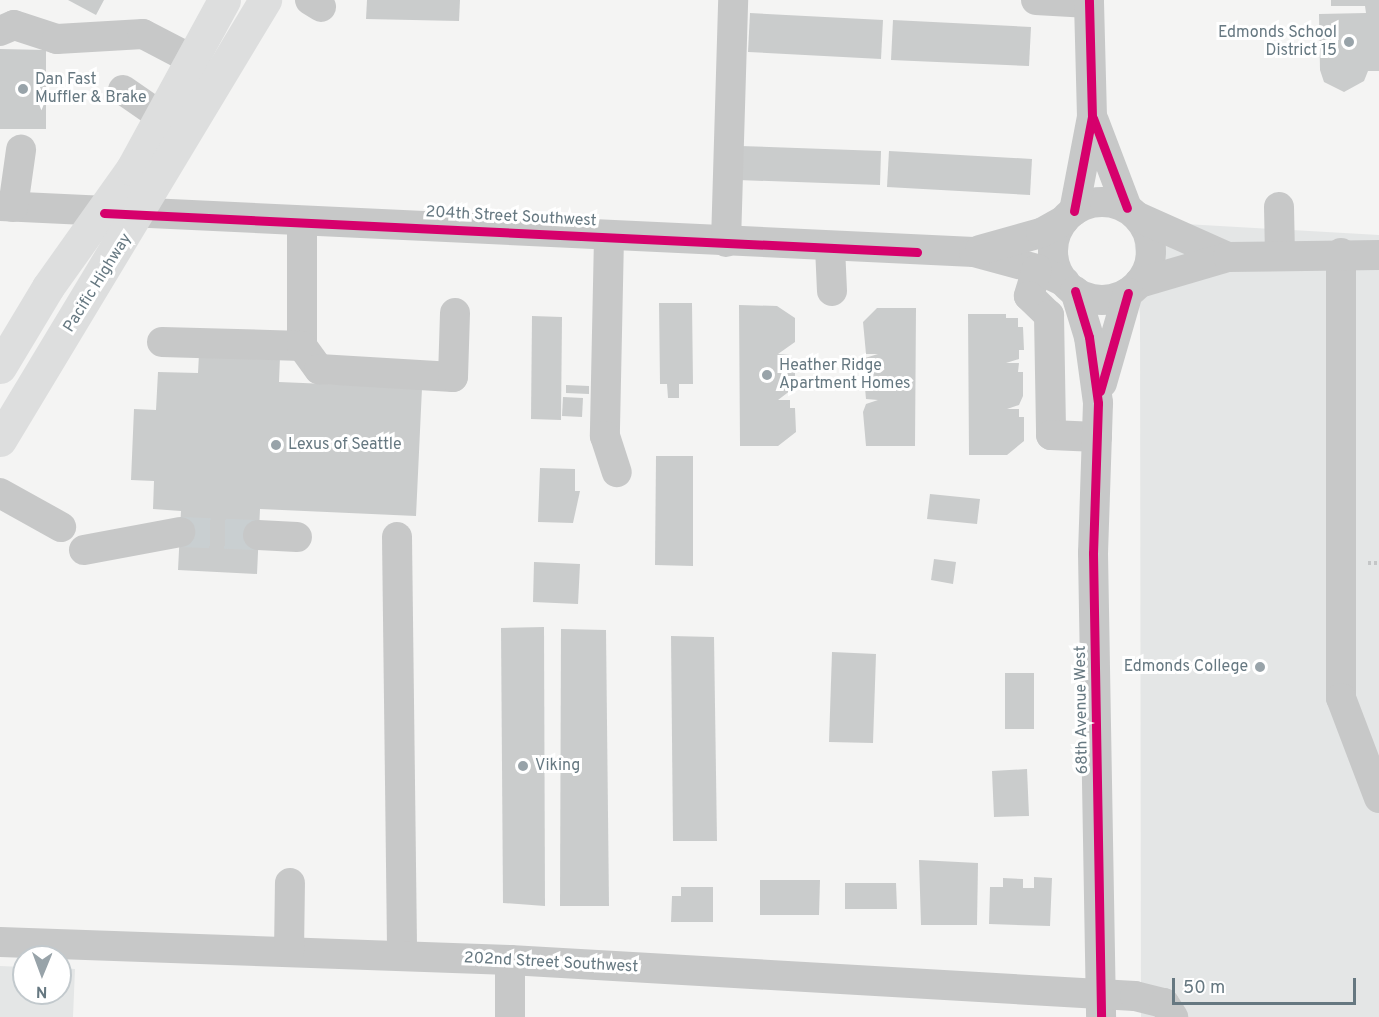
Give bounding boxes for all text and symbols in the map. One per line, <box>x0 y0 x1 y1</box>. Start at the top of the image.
place label: Edmonds School District 15 <box>1218 23 1337 61</box>
marker: Edmonds School District 15 <box>1342 35 1356 49</box>
place label: Dan Fast Muffler & Brake <box>35 70 147 108</box>
marker: Dan Fast Muffler & Brake <box>16 82 30 96</box>
street label: 204th Street Southwest <box>425 203 597 231</box>
street label: Pacific Highway <box>60 230 136 336</box>
place label: Heather Ridge Apartment Homes <box>779 356 911 394</box>
marker: Heather Ridge Apartment Homes <box>760 368 774 382</box>
place label: Lexus of Seattle <box>288 435 402 455</box>
marker: Lexus of Seattle <box>269 438 283 452</box>
street label: 68th Avenue West <box>1071 645 1093 775</box>
place label: Edmonds College <box>1124 657 1248 677</box>
marker: Edmonds College <box>1253 660 1267 674</box>
place label: Viking <box>535 756 580 776</box>
marker: Viking <box>516 759 530 773</box>
north arrow <box>12 945 72 1005</box>
street label: 202nd Street Southwest <box>463 949 639 977</box>
scale bar <box>1175 966 1360 1004</box>
text: 50 m <box>1183 977 1225 1000</box>
text: N <box>36 981 48 1001</box>

